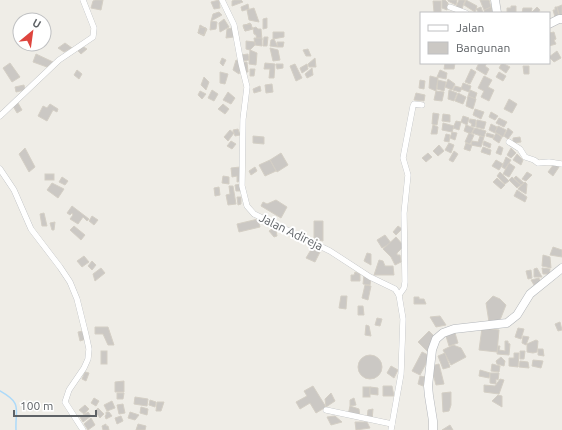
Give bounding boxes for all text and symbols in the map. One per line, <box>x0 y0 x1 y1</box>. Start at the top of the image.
north arrow <box>12 12 52 52</box>
legend <box>420 12 550 64</box>
text: U <box>31 16 43 30</box>
text: Jalan <box>456 21 484 34</box>
text: Bangunan <box>456 41 510 54</box>
street label: Jalan Adireja <box>257 211 325 253</box>
scale bar <box>14 392 96 418</box>
text: 100 m <box>20 399 53 412</box>

